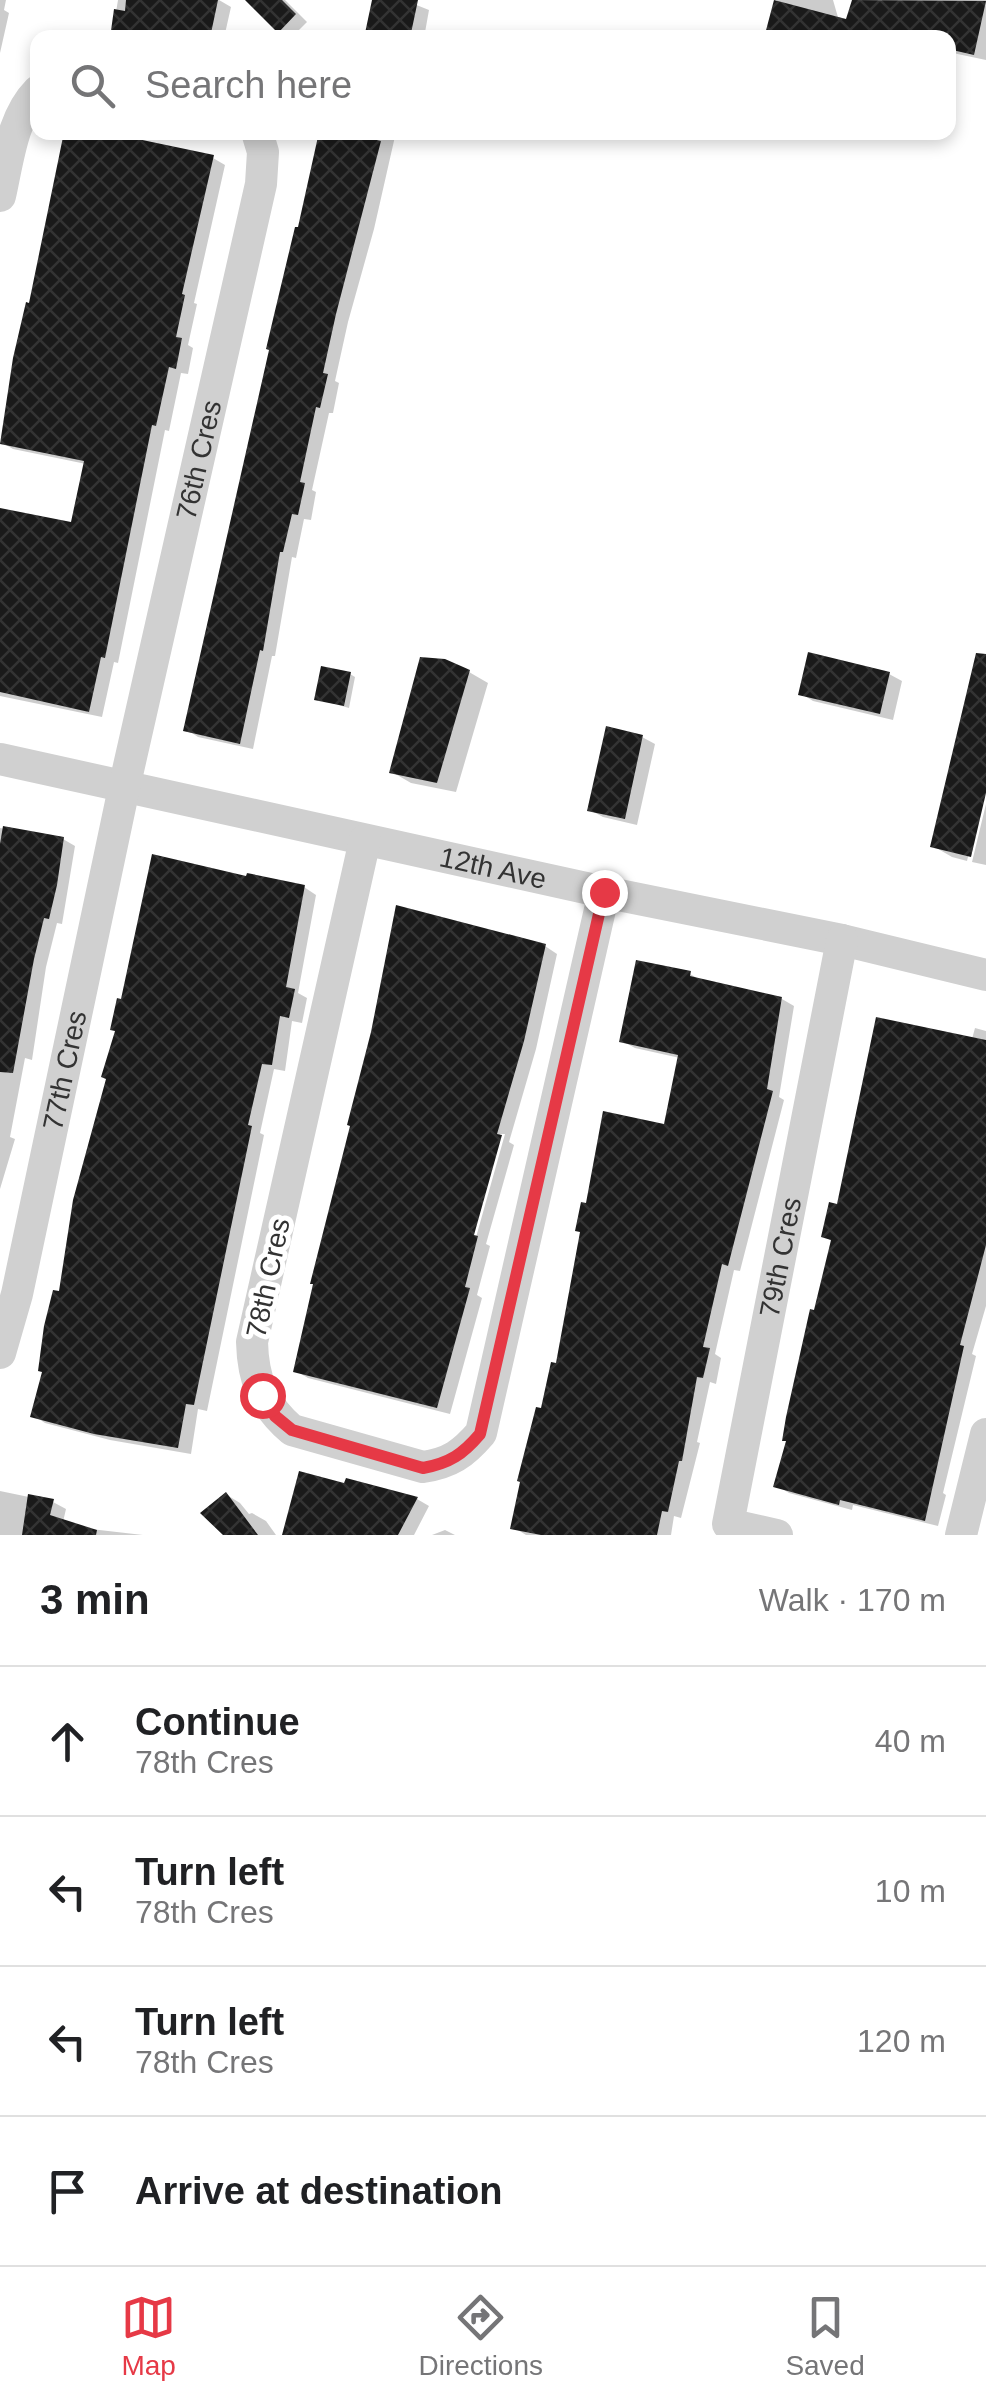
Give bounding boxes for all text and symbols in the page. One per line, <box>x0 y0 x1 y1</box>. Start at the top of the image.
search box <box>30 30 956 140</box>
icon: search <box>65 58 120 113</box>
text: Search here <box>145 64 352 106</box>
street label: 76th Cres <box>170 397 227 523</box>
street label: 12th Ave <box>437 841 549 894</box>
route end <box>582 870 628 916</box>
street label: 77th Cres <box>37 1008 92 1133</box>
street label: 79th Cres <box>753 1195 807 1320</box>
street label: 78th Cres <box>240 1215 296 1341</box>
route start <box>240 1373 286 1419</box>
text: 3 min <box>40 1576 150 1623</box>
text: Walk · 170 m <box>759 1582 946 1618</box>
text: Continue <box>135 1701 300 1743</box>
icon: ahead <box>40 1714 95 1769</box>
text: 40 m <box>875 1723 946 1759</box>
text: 78th Cres <box>135 1744 274 1780</box>
text: Turn left <box>135 1851 284 1893</box>
icon: left <box>40 1864 95 1919</box>
text: 10 m <box>875 1873 946 1909</box>
text: 78th Cres <box>135 1894 274 1930</box>
text: Turn left <box>135 2001 284 2043</box>
icon: left <box>40 2014 95 2069</box>
text: 120 m <box>857 2023 946 2059</box>
text: 78th Cres <box>135 2044 274 2080</box>
icon: arrive <box>40 2164 95 2219</box>
text: Arrive at destination <box>135 2170 502 2212</box>
tab: Map <box>121 2290 176 2382</box>
tab: Directions <box>419 2290 543 2382</box>
tab: Saved <box>785 2290 865 2382</box>

